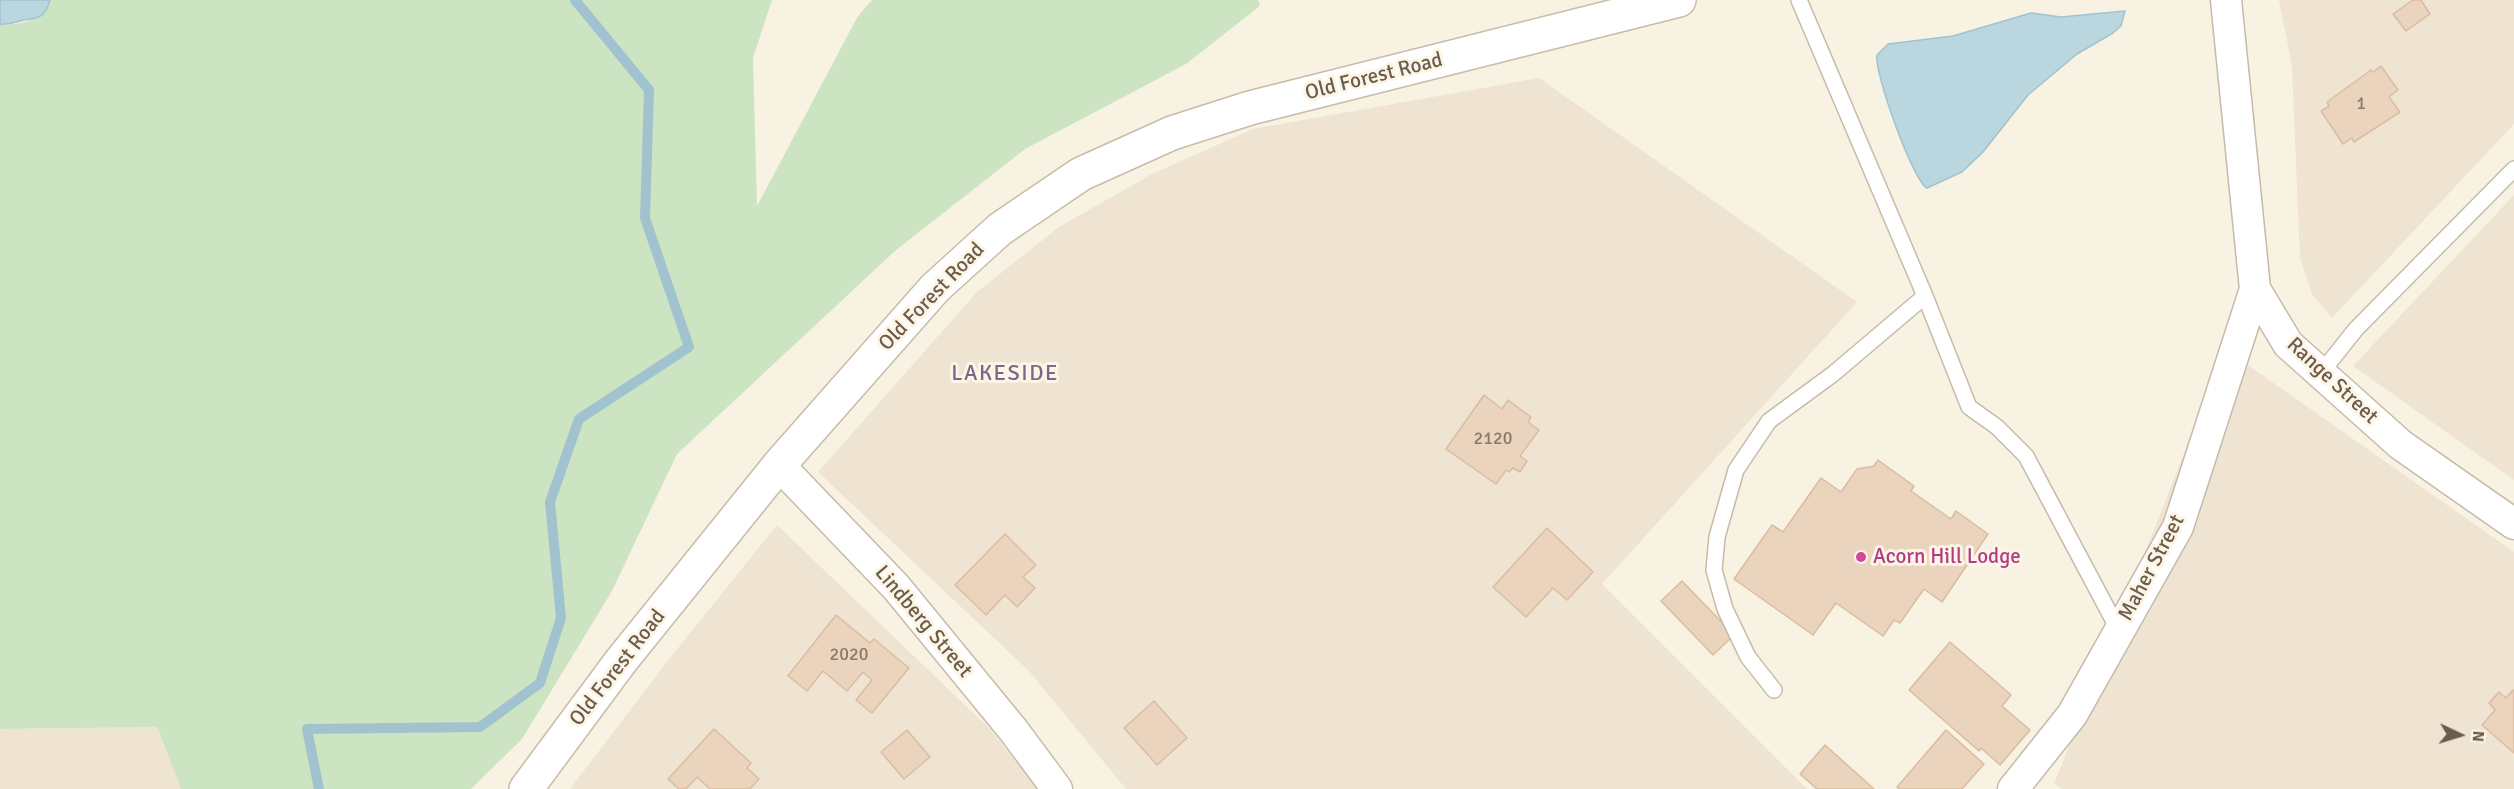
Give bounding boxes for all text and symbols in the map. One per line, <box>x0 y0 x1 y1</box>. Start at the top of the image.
street label: Old Forest Road <box>1303 48 1445 106</box>
house number: 1 <box>2356 93 2366 115</box>
street label: Old Forest Road <box>874 238 990 356</box>
street label: Range Street <box>2281 332 2383 430</box>
district label: LAKESIDE <box>951 361 1059 387</box>
house number: 2120 <box>1474 428 1512 450</box>
street label: Maher Street <box>2114 511 2190 625</box>
place label: Acorn Hill Lodge <box>1873 544 2021 570</box>
marker: Acorn Hill Lodge <box>1854 550 1868 564</box>
street label: Lindberg Street <box>869 561 977 683</box>
street label: Old Forest Road <box>565 605 671 731</box>
house number: 2020 <box>830 644 868 666</box>
north arrow <box>2430 705 2490 765</box>
text: N <box>2468 730 2488 743</box>

